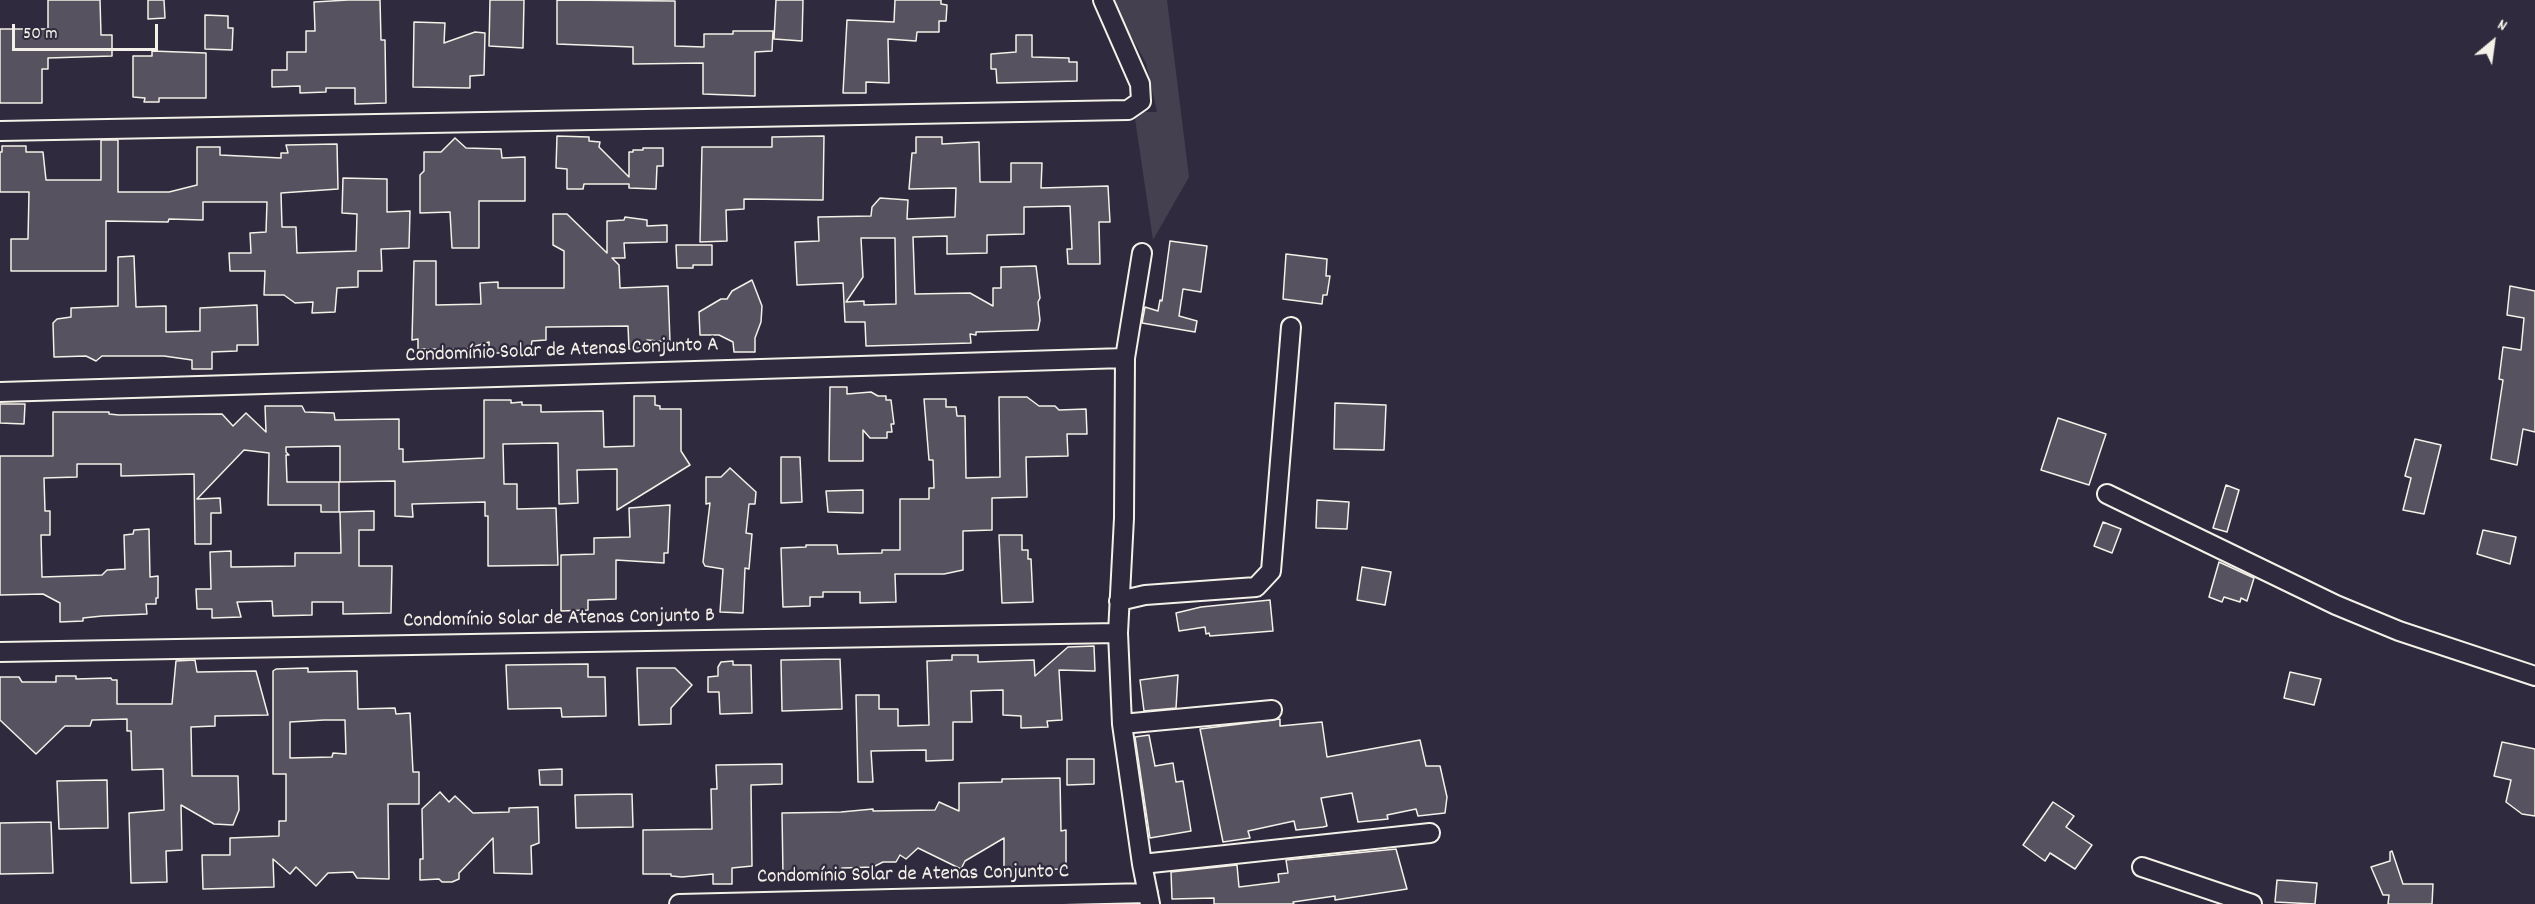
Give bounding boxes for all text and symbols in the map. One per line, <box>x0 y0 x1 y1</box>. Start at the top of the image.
scale bar <box>15 12 160 50</box>
north arrow <box>2463 12 2523 72</box>
text: N <box>2493 14 2511 38</box>
text: 50 m <box>23 22 58 47</box>
street label: Condomínio Solar de Atenas Conjunto A <box>405 334 719 370</box>
street label: Condomínio Solar de Atenas Conjunto B <box>403 605 715 635</box>
street label: Condomínio Solar de Atenas Conjunto C <box>757 861 1069 891</box>

